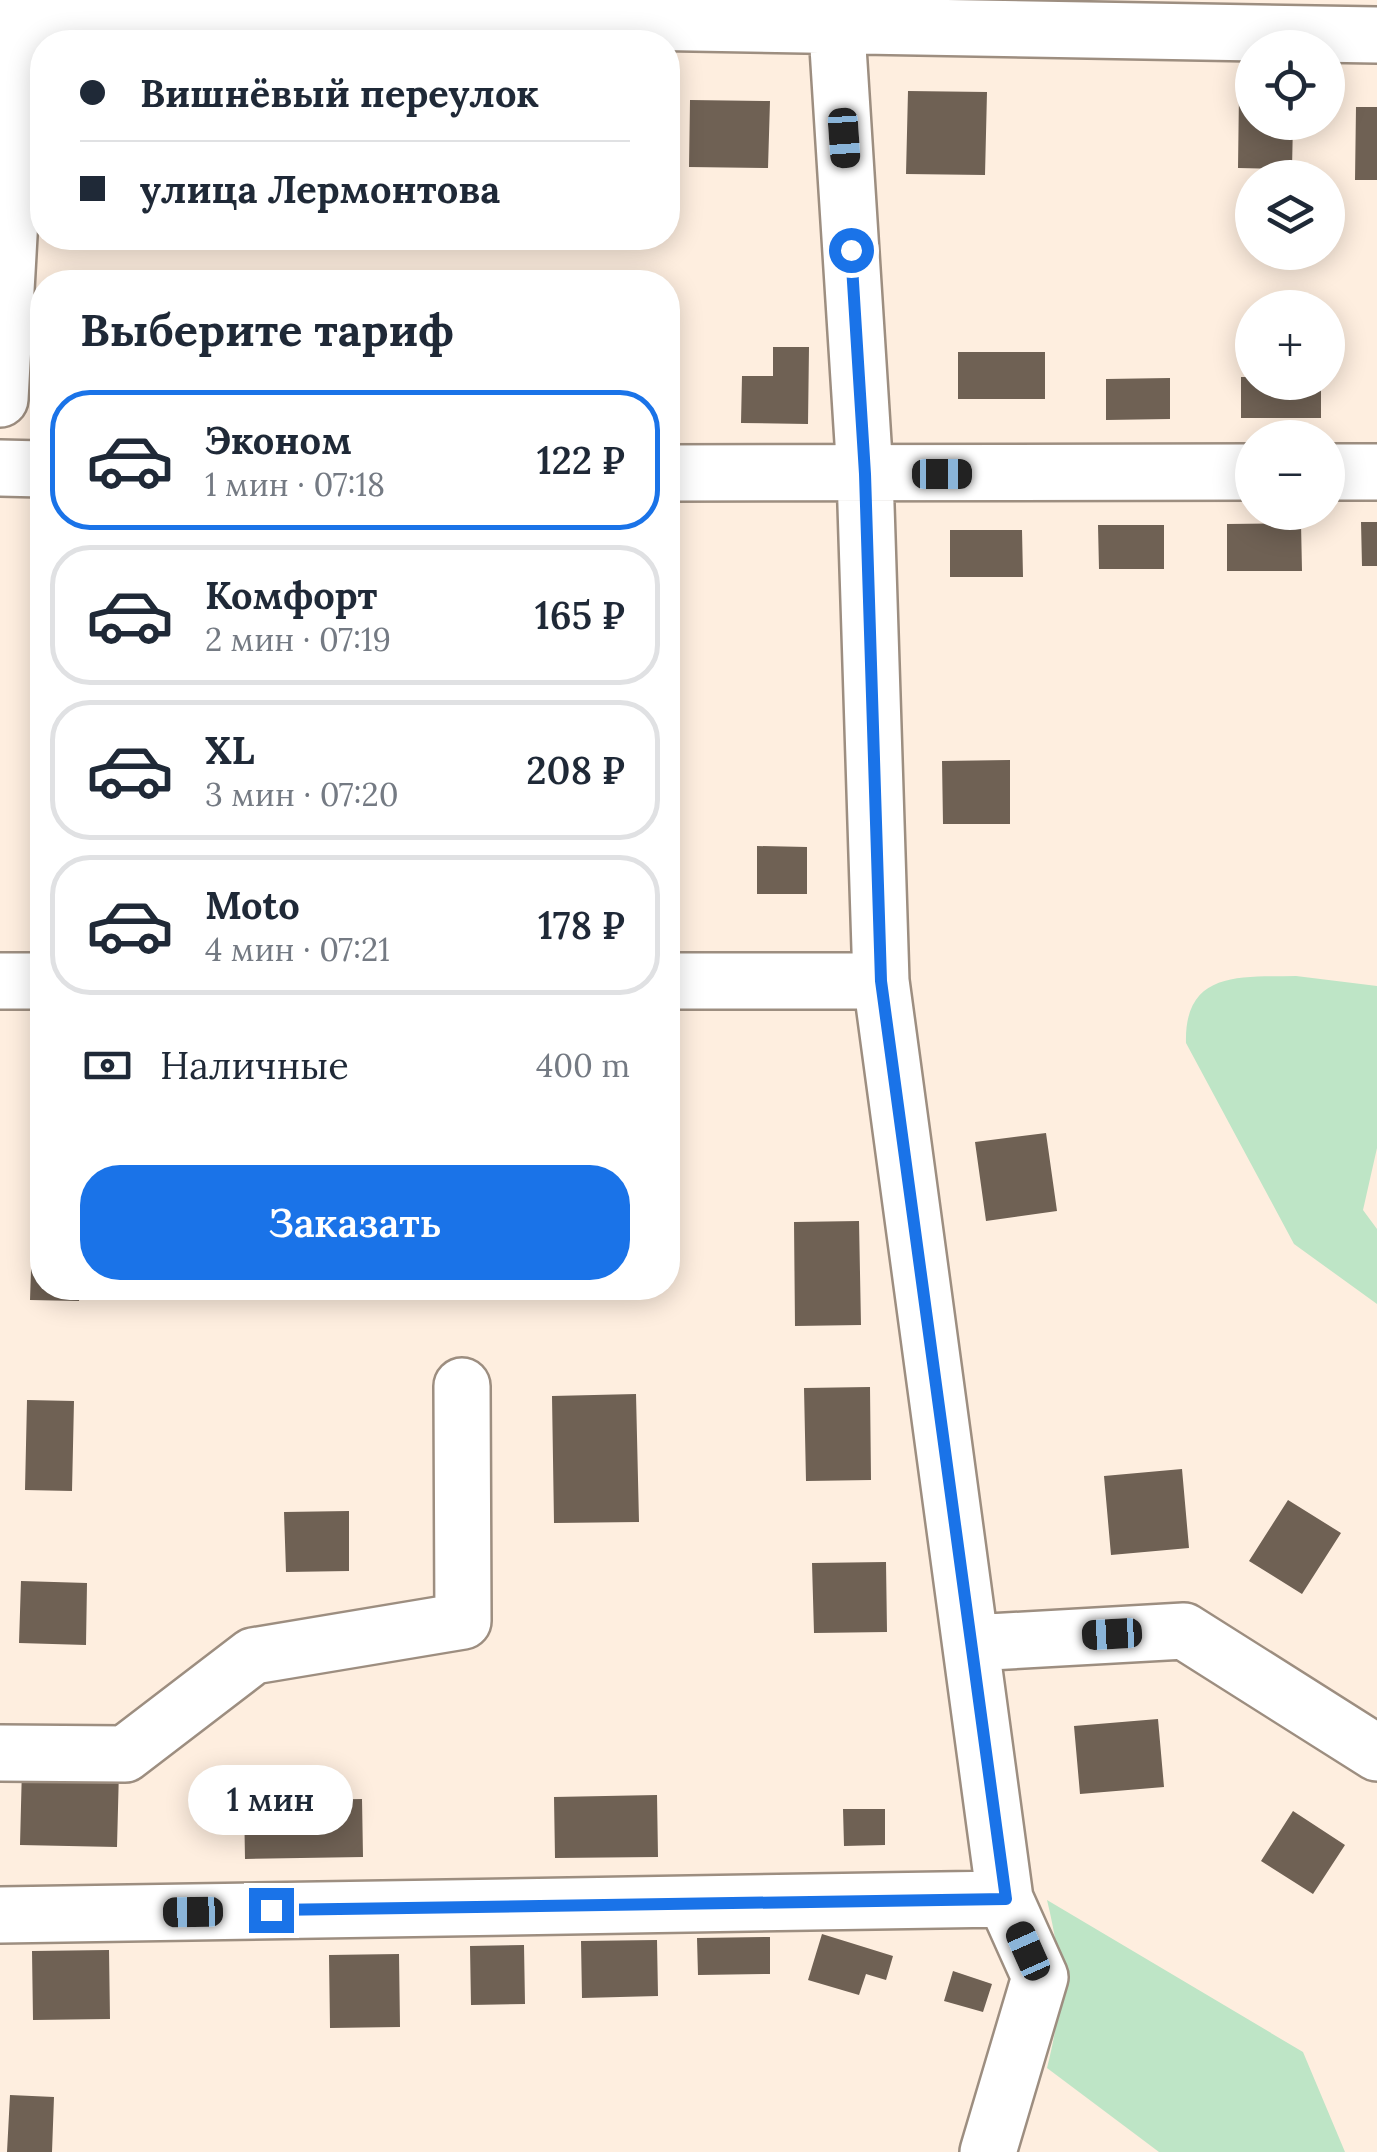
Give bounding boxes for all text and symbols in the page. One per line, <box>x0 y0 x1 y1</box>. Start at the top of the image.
map controls <box>1235 30 1345 530</box>
button: locate <box>1235 30 1345 140</box>
text: Вишнёвый переулок <box>140 69 539 117</box>
car <box>827 107 861 169</box>
button: layers <box>1235 160 1345 270</box>
text: улица Лермонтова <box>140 165 500 213</box>
route start <box>829 228 874 273</box>
button: + <box>1235 290 1345 400</box>
text: Выберите тариф <box>80 301 454 358</box>
icon: car <box>85 415 175 505</box>
text: Эконом <box>205 416 352 464</box>
button: − <box>1235 420 1345 530</box>
text: 122 ₽ <box>537 436 625 484</box>
car <box>912 459 972 489</box>
text: 1 мин · 07:18 <box>205 464 385 505</box>
icon: car <box>85 570 175 660</box>
text: Комфорт <box>205 571 377 619</box>
text: 165 ₽ <box>535 591 625 639</box>
text: 2 мин · 07:19 <box>205 619 391 660</box>
icon: car <box>85 725 175 815</box>
text: XL <box>205 726 255 774</box>
text: 208 ₽ <box>526 746 625 794</box>
text: 3 мин · 07:20 <box>205 774 399 815</box>
icon: car <box>85 880 175 970</box>
text: Moto <box>205 881 300 929</box>
text: 178 ₽ <box>538 901 625 949</box>
text: 4 мин · 07:21 <box>205 929 390 970</box>
icon: cash <box>80 1038 135 1093</box>
text: Наличные <box>160 1041 349 1089</box>
text: 400 m <box>536 1045 630 1086</box>
button: Заказать <box>80 1165 630 1280</box>
car <box>1081 1617 1143 1651</box>
callout: 1 мин <box>188 1765 354 1835</box>
text: 1 мин <box>227 1779 314 1820</box>
route end <box>249 1888 294 1933</box>
car <box>163 1896 223 1928</box>
car <box>1002 1917 1054 1985</box>

